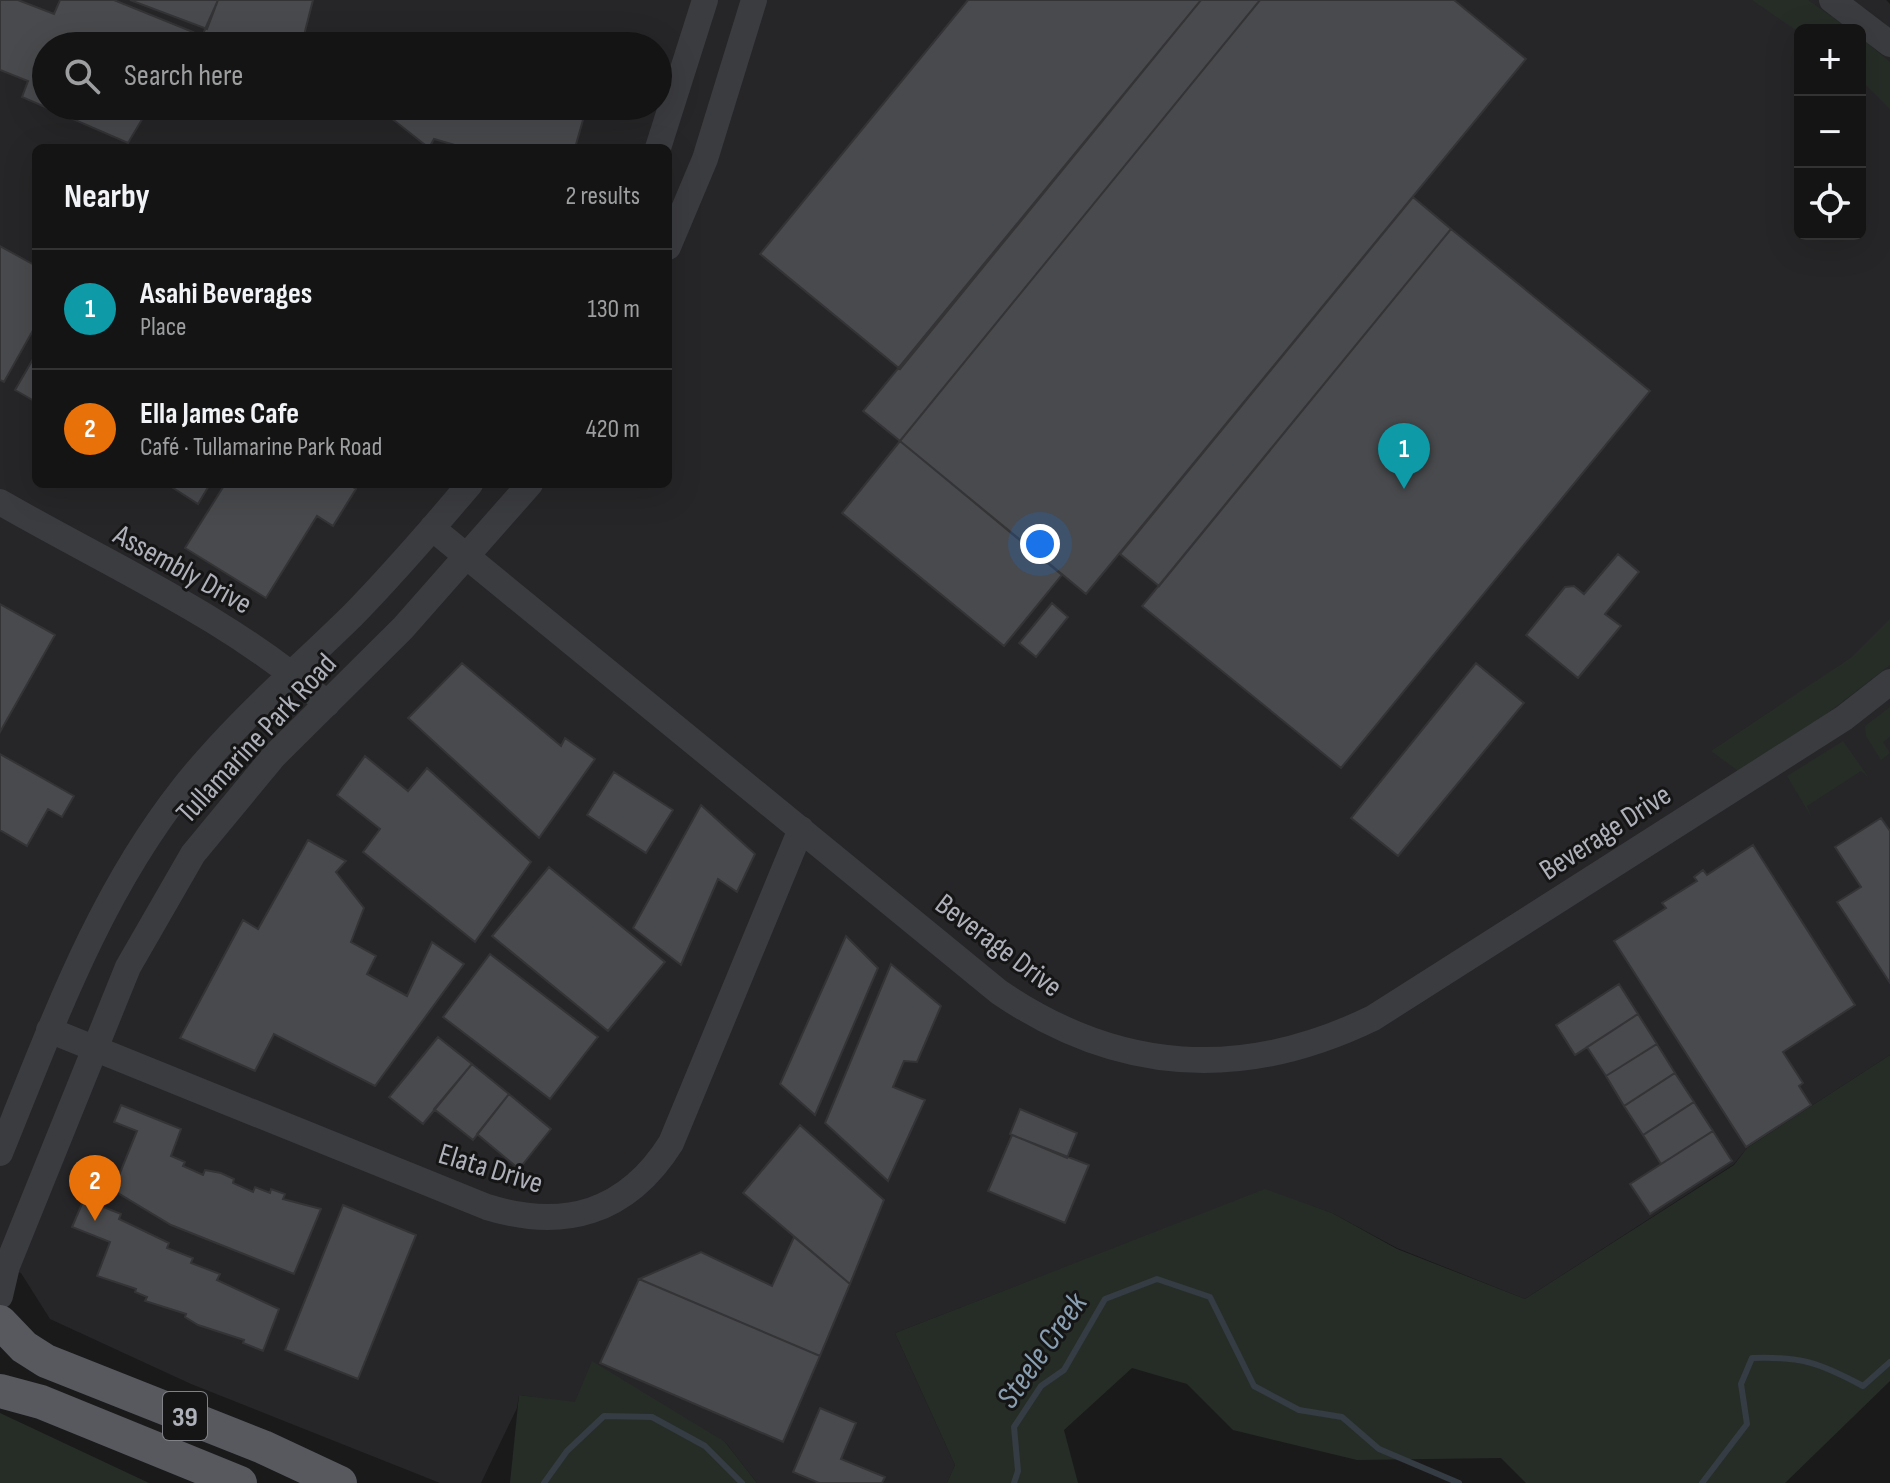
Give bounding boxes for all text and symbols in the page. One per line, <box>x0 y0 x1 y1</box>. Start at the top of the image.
map controls <box>1794 24 1866 240</box>
button: + <box>1794 24 1866 96</box>
search box <box>32 32 672 120</box>
icon: search <box>60 54 104 98</box>
text: Search here <box>124 58 243 94</box>
button: − <box>1794 96 1866 168</box>
button: locate <box>1794 168 1866 240</box>
text: Nearby <box>64 176 150 217</box>
text: 2 results <box>566 181 640 212</box>
text: Asahi Beverages <box>140 276 312 312</box>
text: 1 <box>85 294 95 325</box>
text: 130 m <box>588 294 640 325</box>
text: Place <box>140 312 187 343</box>
text: Ella James Cafe <box>140 396 299 432</box>
text: 2 <box>84 414 96 445</box>
text: 420 m <box>586 414 640 445</box>
pin: 1 <box>1378 423 1430 489</box>
text: Café · Tullamarine Park Road <box>140 432 382 463</box>
street label: Assembly Drive <box>106 517 258 623</box>
your location <box>1020 524 1060 564</box>
street label: Tullamarine Park Road <box>169 646 344 831</box>
street label: Beverage Drive <box>1533 777 1678 889</box>
street label: Beverage Drive <box>928 886 1069 1005</box>
street label: Elata Drive <box>434 1136 547 1202</box>
pin: 2 <box>69 1155 121 1221</box>
water label: Steele Creek <box>989 1285 1097 1416</box>
road number: 39 <box>163 1392 207 1440</box>

